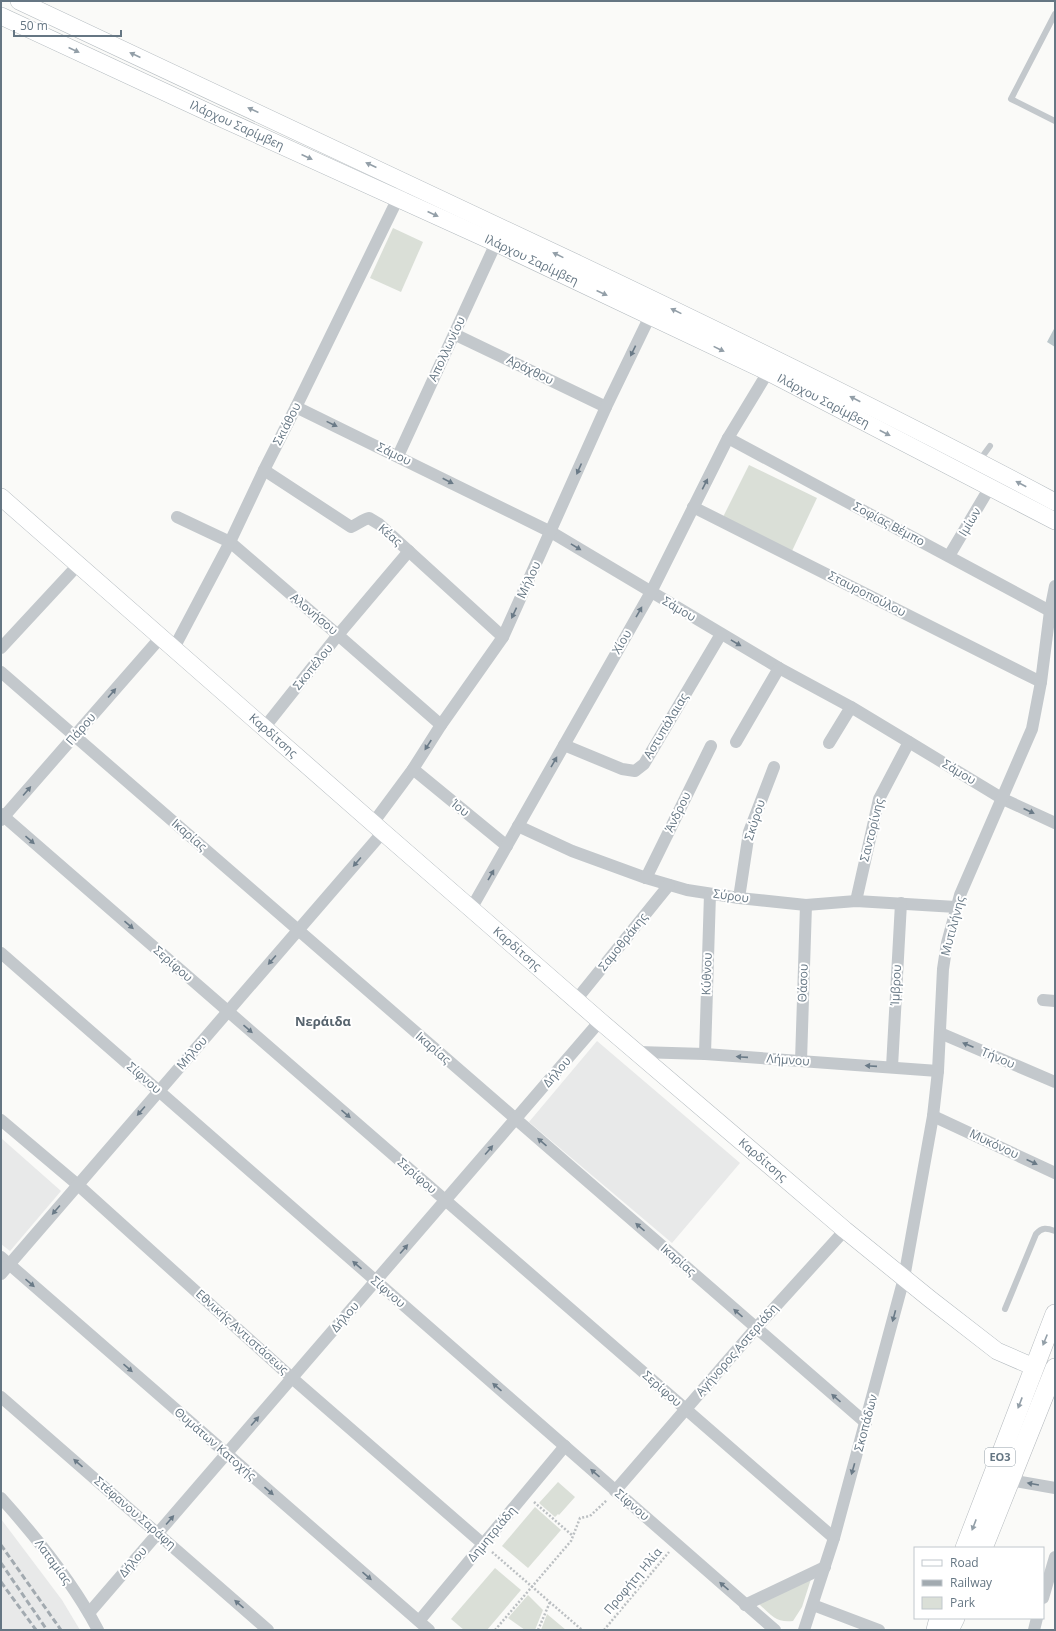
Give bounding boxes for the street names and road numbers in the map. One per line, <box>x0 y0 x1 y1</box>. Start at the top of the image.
street label: Ιλάρχου Σαρίμβεη <box>187 96 287 154</box>
street label: Ιλάρχου Σαρίμβεη <box>482 230 582 289</box>
street label: Απολλωνίου <box>424 314 469 384</box>
street label: Αράχθου <box>504 351 557 388</box>
street label: Ιλάρχου Σαρίμβεη <box>774 369 873 431</box>
street label: Σκιάθου <box>269 399 305 448</box>
street label: Σάμου <box>374 438 414 469</box>
street label: Σοφίας Βέμπο <box>850 498 928 550</box>
street label: Ιμίων <box>954 504 985 539</box>
street label: Κέας <box>375 520 406 550</box>
street label: Μήλου <box>513 558 545 601</box>
street label: Σταυροπούλου <box>826 567 909 620</box>
street label: Αλονήσου <box>287 589 342 638</box>
street label: Σάμου <box>659 592 699 625</box>
street label: Χίου <box>608 626 635 657</box>
street label: Σκοπέλου <box>289 640 336 693</box>
street label: Αστυπάλαιας <box>639 689 692 762</box>
street label: Πάρου <box>62 709 99 749</box>
street label: Καρδίτσης <box>246 709 302 761</box>
street label: Σάμου <box>939 755 979 788</box>
street label: Άνδρου <box>660 789 695 835</box>
street label: Ίου <box>447 794 473 820</box>
street label: Σαντορίνης <box>855 796 888 863</box>
street label: Σκύρου <box>740 797 769 843</box>
street label: Ικαρίας <box>168 815 211 855</box>
street label: Σύρου <box>712 885 750 906</box>
street label: Μυτιλήνης <box>936 894 969 958</box>
street label: Σαμοθράκης <box>594 909 651 974</box>
street label: Καρδίτσης <box>490 923 546 975</box>
street label: Σερίφου <box>150 942 197 985</box>
street label: Κύθνου <box>697 952 716 996</box>
street label: Θάσου <box>793 963 812 1003</box>
street label: Ίμβρου <box>886 964 905 1007</box>
street label: Ικαρίας <box>412 1028 455 1068</box>
street label: Μήλου <box>172 1032 211 1073</box>
street label: Τήνου <box>979 1043 1018 1072</box>
street label: Λήμνου <box>766 1050 810 1069</box>
street label: Δήλου <box>539 1053 575 1091</box>
street label: Σίφνου <box>123 1058 165 1097</box>
street label: Μυκόνου <box>967 1125 1022 1162</box>
street label: Καρδίτσης <box>735 1134 792 1185</box>
street label: Σερίφου <box>394 1154 441 1197</box>
street label: Ικαρίας <box>657 1240 700 1280</box>
street label: Σίφνου <box>367 1272 409 1311</box>
street label: Εθνικής Αντιστάσεως <box>192 1285 292 1378</box>
street label: Δήλου <box>327 1298 363 1336</box>
street label: Αγήνορος Αστεριάδη <box>692 1300 782 1400</box>
street label: Σερίφου <box>639 1367 686 1410</box>
street label: Σκοπάδων <box>850 1392 881 1453</box>
street label: Θυμάτων Κατοχής <box>171 1403 260 1484</box>
road number: ΕΟ3 <box>985 1448 1015 1466</box>
street label: Στέφανου Σαράφη <box>91 1472 180 1553</box>
street label: Σίφνου <box>611 1485 653 1524</box>
street label: Δημητριάδη <box>463 1502 520 1565</box>
street label: Λαταμίας <box>31 1536 76 1588</box>
street label: Δήλου <box>115 1543 151 1581</box>
street label: Προφήτη Ηλία <box>600 1543 666 1618</box>

